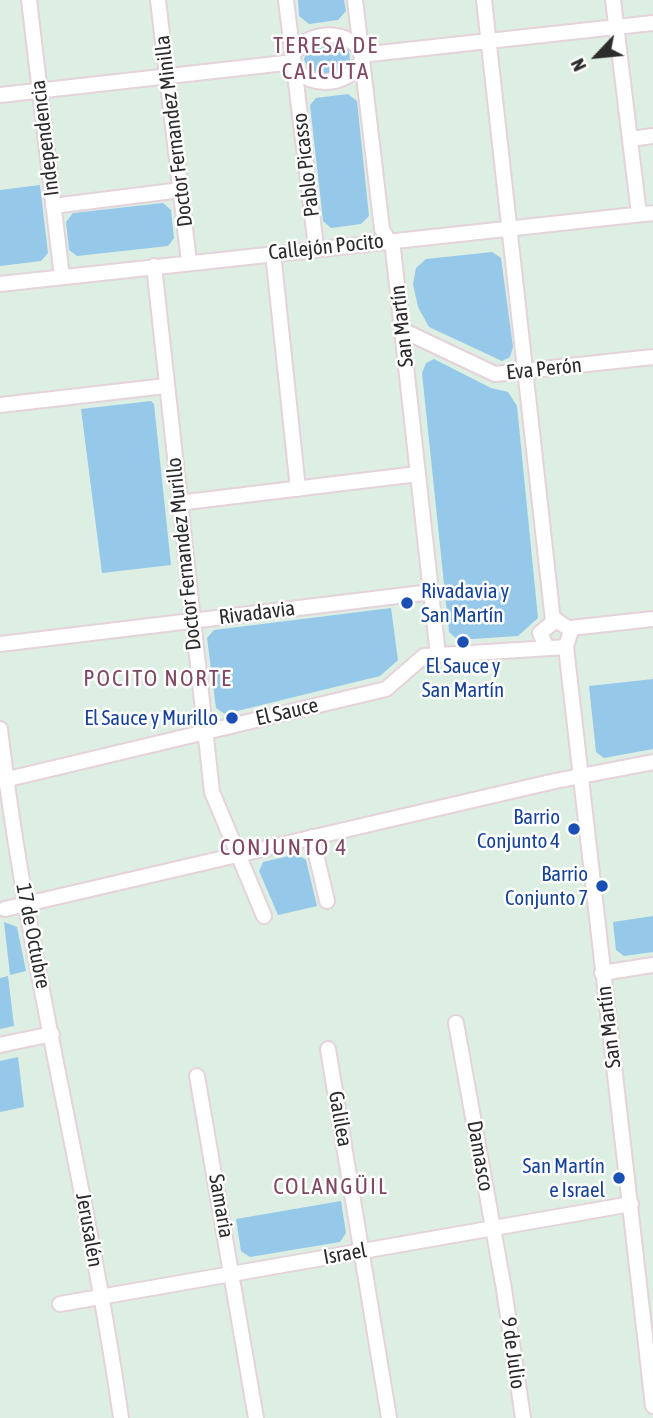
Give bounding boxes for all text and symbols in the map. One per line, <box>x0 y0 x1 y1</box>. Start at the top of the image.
north arrow <box>562 21 632 91</box>
district label: TERESA DE CALCUTA <box>274 32 378 86</box>
street label: Doctor Fernandez Minilla <box>150 34 198 228</box>
text: N <box>566 55 590 75</box>
street label: Independencia <box>25 79 65 197</box>
street label: Pablo Picasso <box>287 112 325 218</box>
street label: Callejón Pocito <box>267 228 385 266</box>
street label: San Martín <box>385 284 419 368</box>
street label: Eva Perón <box>505 353 583 385</box>
street label: Doctor Fernandez Murillo <box>161 456 207 652</box>
place label: Rivadavia y San Martín <box>421 578 509 628</box>
marker: Rivadavia y San Martín <box>399 595 415 611</box>
street label: Rivadavia <box>217 596 297 630</box>
marker: El Sauce y San Martín <box>455 634 471 650</box>
place label: El Sauce y San Martín <box>422 653 504 703</box>
district label: POCITO NORTE <box>85 665 231 693</box>
street label: El Sauce <box>253 693 321 731</box>
place label: El Sauce y Murillo <box>84 705 218 731</box>
marker: El Sauce y Murillo <box>224 710 240 726</box>
place label: Barrio Conjunto 4 <box>477 804 560 854</box>
marker: Barrio Conjunto 4 <box>566 821 582 837</box>
district label: CONJUNTO 4 <box>221 834 347 862</box>
place label: Barrio Conjunto 7 <box>505 861 588 911</box>
marker: Barrio Conjunto 7 <box>594 878 610 894</box>
street label: 17 de Octubre <box>10 881 56 991</box>
street label: San Martín <box>591 985 627 1069</box>
street label: Galilea <box>323 1089 357 1149</box>
street label: Damasco <box>461 1119 499 1193</box>
place label: San Martín e Israel <box>522 1153 605 1203</box>
marker: San Martín e Israel <box>611 1170 627 1186</box>
street label: Samaria <box>203 1172 239 1240</box>
district label: COLANGÜIL <box>274 1173 388 1201</box>
street label: Jerusalén <box>70 1191 108 1269</box>
street label: Israel <box>321 1238 369 1270</box>
street label: 9 de Julio <box>495 1315 531 1391</box>

